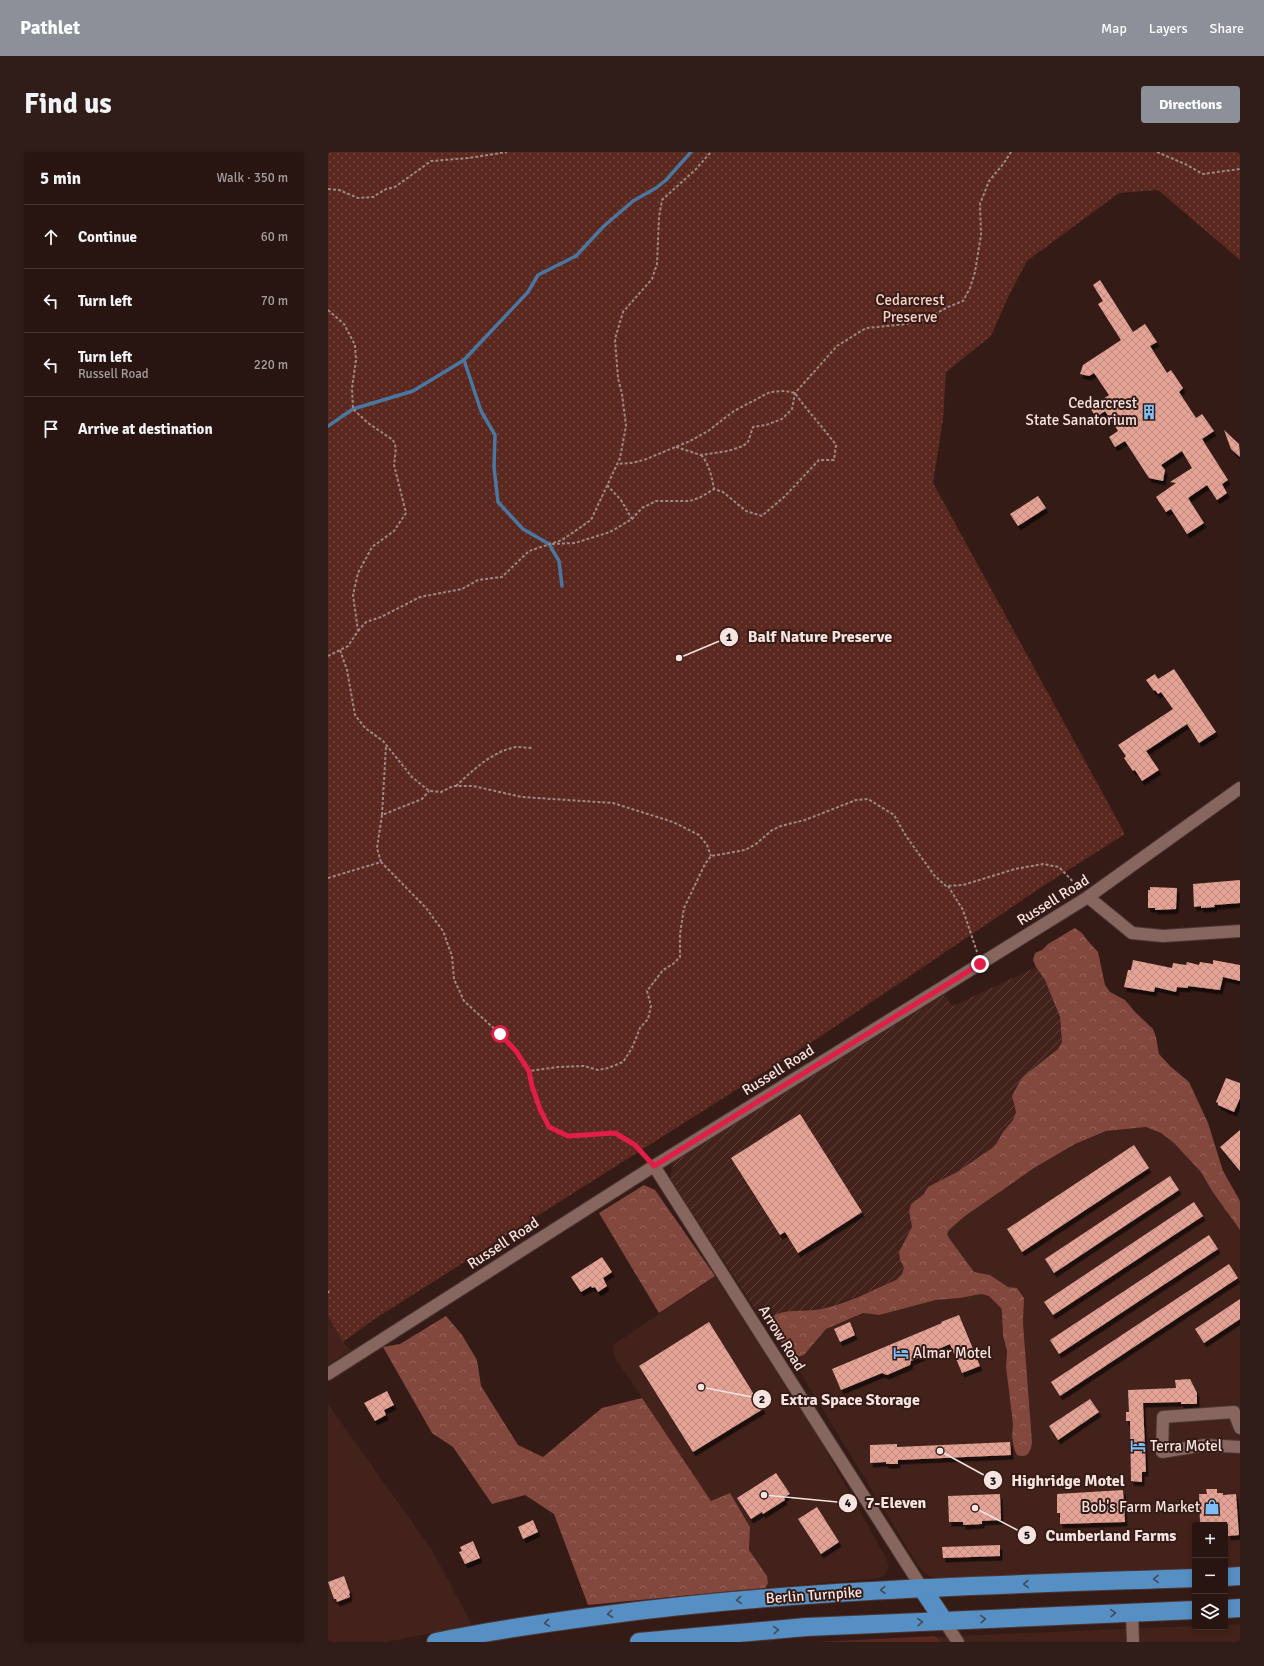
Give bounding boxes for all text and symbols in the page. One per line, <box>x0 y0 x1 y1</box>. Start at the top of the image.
text: Pathlet <box>20 16 80 40</box>
text: Map <box>1101 20 1127 37</box>
text: Layers <box>1149 20 1188 37</box>
text: Share <box>1210 20 1244 37</box>
button: Directions <box>1141 86 1240 123</box>
text: Find us <box>24 87 112 121</box>
text: 5 min <box>40 168 81 189</box>
text: Walk · 350 m <box>217 170 288 186</box>
icon: ahead <box>40 226 62 248</box>
text: Continue <box>78 228 137 246</box>
text: 60 m <box>261 229 288 245</box>
icon: left <box>40 290 62 312</box>
park label: Cedarcrest Preserve <box>876 291 944 326</box>
text: Turn left <box>78 292 132 310</box>
text: 70 m <box>261 293 288 309</box>
text: Turn left <box>78 348 132 366</box>
icon: left <box>40 354 62 376</box>
text: 220 m <box>254 357 288 373</box>
text: Russell Road <box>78 366 149 382</box>
place label: Cedarcrest State Sanatorium <box>1026 394 1137 429</box>
building icon: Cedarcrest State Sanatorium <box>1140 403 1158 421</box>
icon: arrive <box>40 418 62 440</box>
text: Arrive at destination <box>78 420 213 438</box>
callout: Balf Nature Preserve <box>719 623 900 651</box>
text: Balf Nature Preserve <box>748 627 892 647</box>
text: 1 <box>726 630 733 645</box>
street label: Russell Road <box>1014 871 1092 929</box>
route end <box>971 955 989 973</box>
route start <box>491 1025 509 1043</box>
street label: Russell Road <box>739 1041 817 1099</box>
street label: Russell Road <box>464 1213 542 1273</box>
street label: Arrow Road <box>755 1302 809 1374</box>
hotel icon: Almar Motel <box>892 1344 910 1362</box>
place label: Almar Motel <box>913 1344 992 1362</box>
callout: Extra Space Storage <box>752 1385 928 1413</box>
text: Extra Space Storage <box>780 1390 920 1410</box>
text: 2 <box>759 1392 765 1407</box>
hotel icon: Terra Motel <box>1129 1437 1147 1455</box>
place label: Terra Motel <box>1150 1437 1222 1455</box>
callout: Highridge Motel <box>983 1466 1133 1494</box>
text: Highridge Motel <box>1011 1471 1125 1491</box>
text: 3 <box>990 1474 996 1489</box>
callout: 7-Eleven <box>838 1489 935 1517</box>
text: 7-Eleven <box>866 1493 927 1513</box>
text: 4 <box>845 1496 852 1511</box>
place label: Bob's Farm Market <box>1081 1498 1200 1516</box>
shop icon: Bob's Farm Market <box>1203 1498 1221 1516</box>
callout: Cumberland Farms <box>1017 1521 1184 1549</box>
map controls <box>1192 1522 1228 1630</box>
button: + <box>1192 1522 1228 1558</box>
text: Cumberland Farms <box>1046 1526 1176 1546</box>
text: 5 <box>1024 1528 1030 1543</box>
button: − <box>1192 1558 1228 1594</box>
one-way arrow <box>1153 1575 1159 1583</box>
one-way arrow <box>1023 1580 1029 1589</box>
street label: Berlin Turnpike <box>765 1583 863 1607</box>
one-way arrow <box>880 1586 886 1595</box>
button: layers <box>1192 1594 1228 1630</box>
one-way arrow <box>736 1596 742 1605</box>
one-way arrow <box>607 1609 613 1618</box>
one-way arrow <box>1110 1609 1116 1618</box>
one-way arrow <box>980 1615 986 1623</box>
one-way arrow <box>544 1618 550 1627</box>
one-way arrow <box>917 1618 923 1626</box>
one-way arrow <box>773 1625 779 1634</box>

